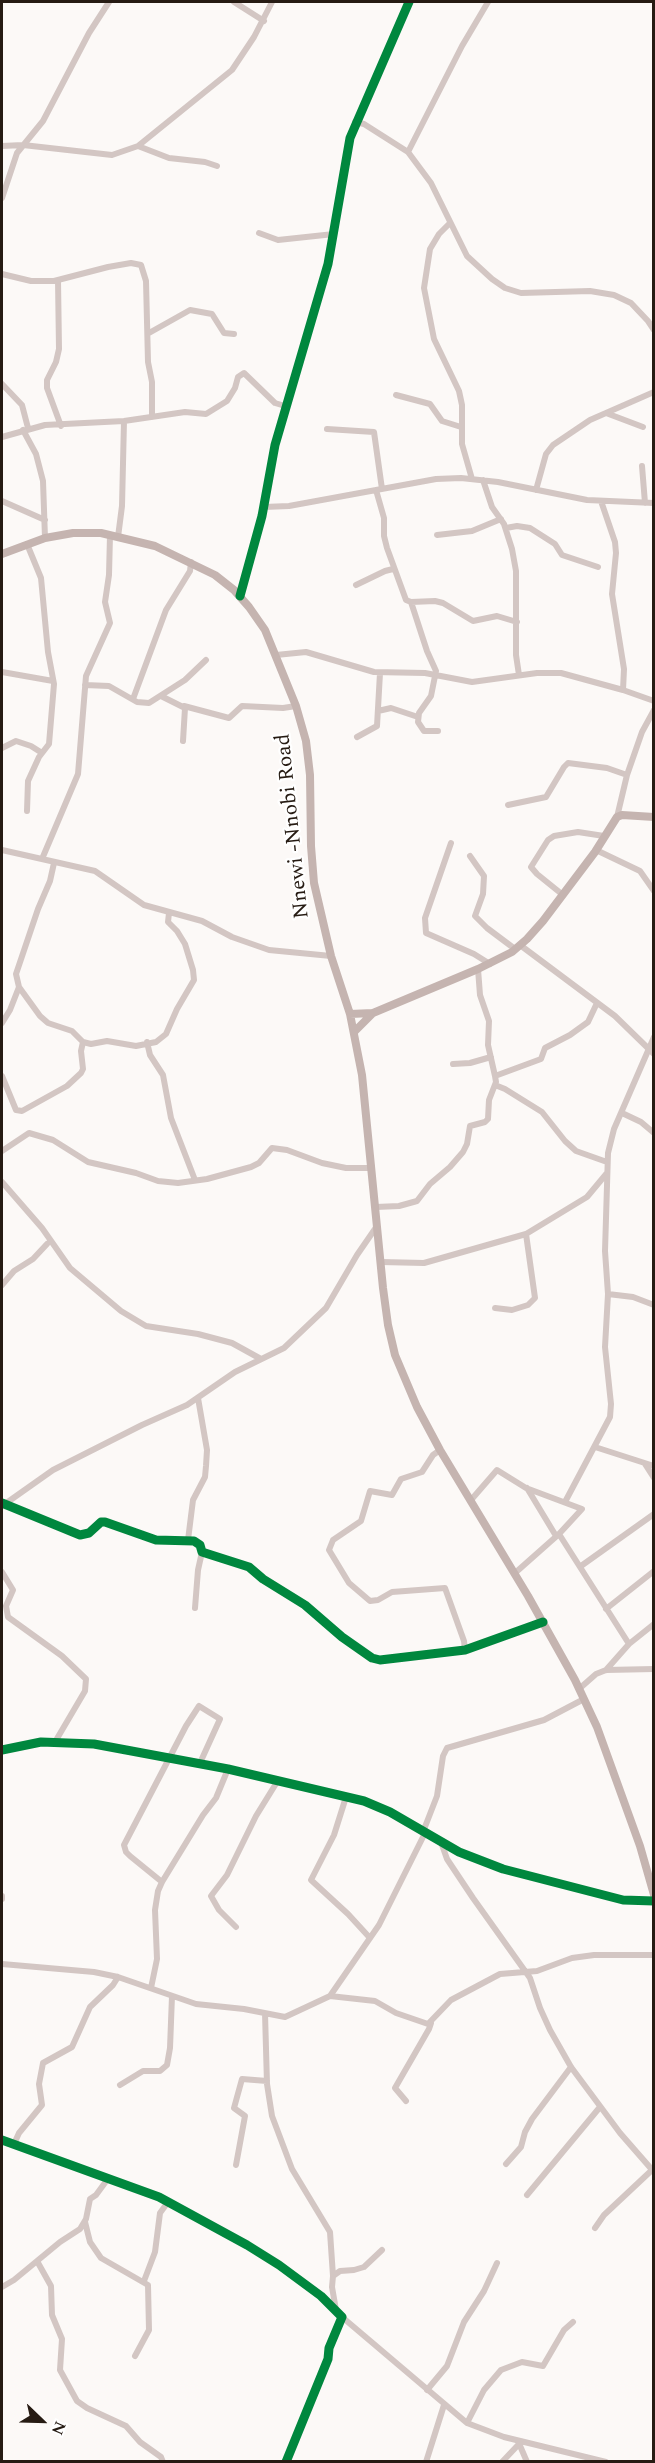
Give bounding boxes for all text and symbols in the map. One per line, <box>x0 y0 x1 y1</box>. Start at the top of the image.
street label: Nnewi -Nnobi Road <box>272 732 316 920</box>
north arrow <box>12 2391 72 2451</box>
text: N <box>45 2417 72 2439</box>

